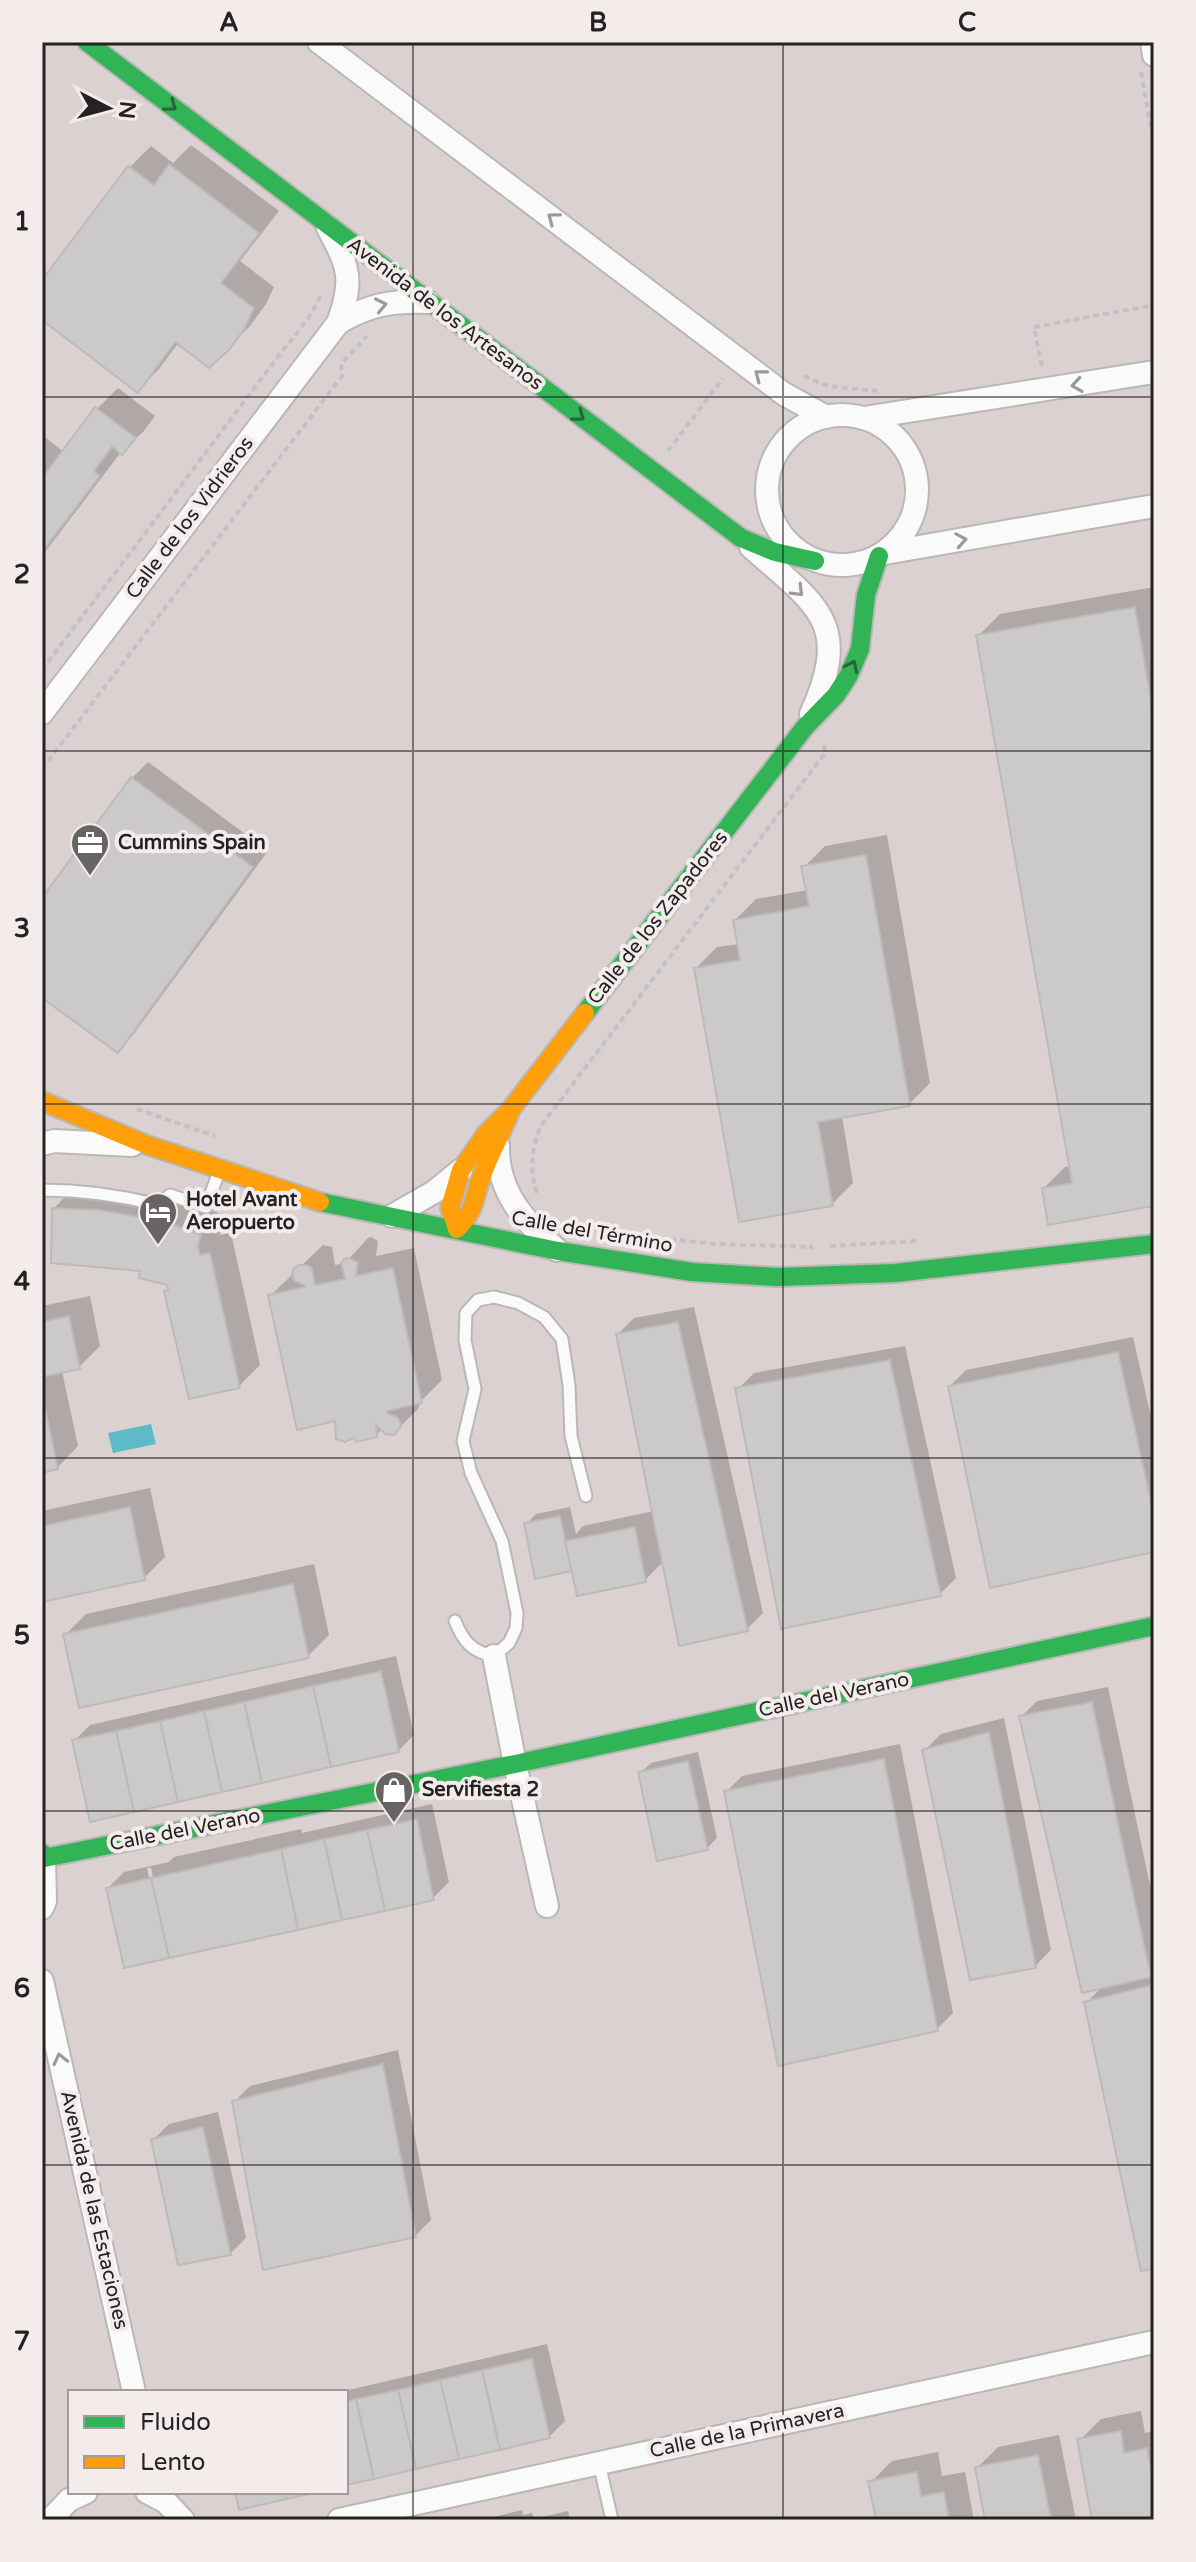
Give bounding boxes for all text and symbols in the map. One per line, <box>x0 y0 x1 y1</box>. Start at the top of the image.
text: A <box>219 7 239 38</box>
text: B <box>589 7 607 38</box>
text: C <box>958 7 976 38</box>
north arrow <box>68 68 148 148</box>
one-way arrow <box>162 97 177 111</box>
text: N <box>113 100 141 120</box>
text: 1 <box>14 206 30 237</box>
one-way arrow <box>547 214 562 228</box>
street label: Avenida de los Artesanos <box>342 232 548 396</box>
one-way arrow <box>374 297 387 314</box>
one-way arrow <box>755 370 769 385</box>
one-way arrow <box>1070 375 1084 392</box>
one-way arrow <box>570 406 585 420</box>
street label: Calle de los Vidrieros <box>121 432 259 604</box>
one-way arrow <box>954 532 968 549</box>
text: 2 <box>14 559 30 590</box>
one-way arrow <box>789 582 804 596</box>
one-way arrow <box>843 660 859 674</box>
office icon: Cummins Spain <box>69 822 111 877</box>
street label: Calle de los Zapadores <box>583 826 733 1010</box>
place label: Cummins Spain <box>118 831 266 855</box>
text: 3 <box>14 913 30 944</box>
place label: Hotel Avant Aeropuerto <box>186 1188 298 1235</box>
hotel icon: Hotel Avant Aeropuerto <box>137 1191 179 1246</box>
street label: Calle del Término <box>510 1206 674 1258</box>
text: 4 <box>14 1266 30 1297</box>
text: 5 <box>14 1620 30 1651</box>
street label: Calle del Verano <box>757 1667 911 1723</box>
shop icon: Servifiesta 2 <box>373 1769 415 1824</box>
place label: Servifiesta 2 <box>422 1778 539 1802</box>
street label: Calle del Verano <box>108 1804 262 1856</box>
text: 6 <box>14 1973 30 2004</box>
one-way arrow <box>52 2053 69 2067</box>
street label: Avenida de las Estaciones <box>55 2088 133 2332</box>
text: 7 <box>14 2326 30 2357</box>
legend <box>68 2390 348 2494</box>
street label: Calle de la Primavera <box>648 2399 846 2463</box>
text: Fluido <box>140 2408 211 2437</box>
text: Lento <box>140 2448 205 2477</box>

